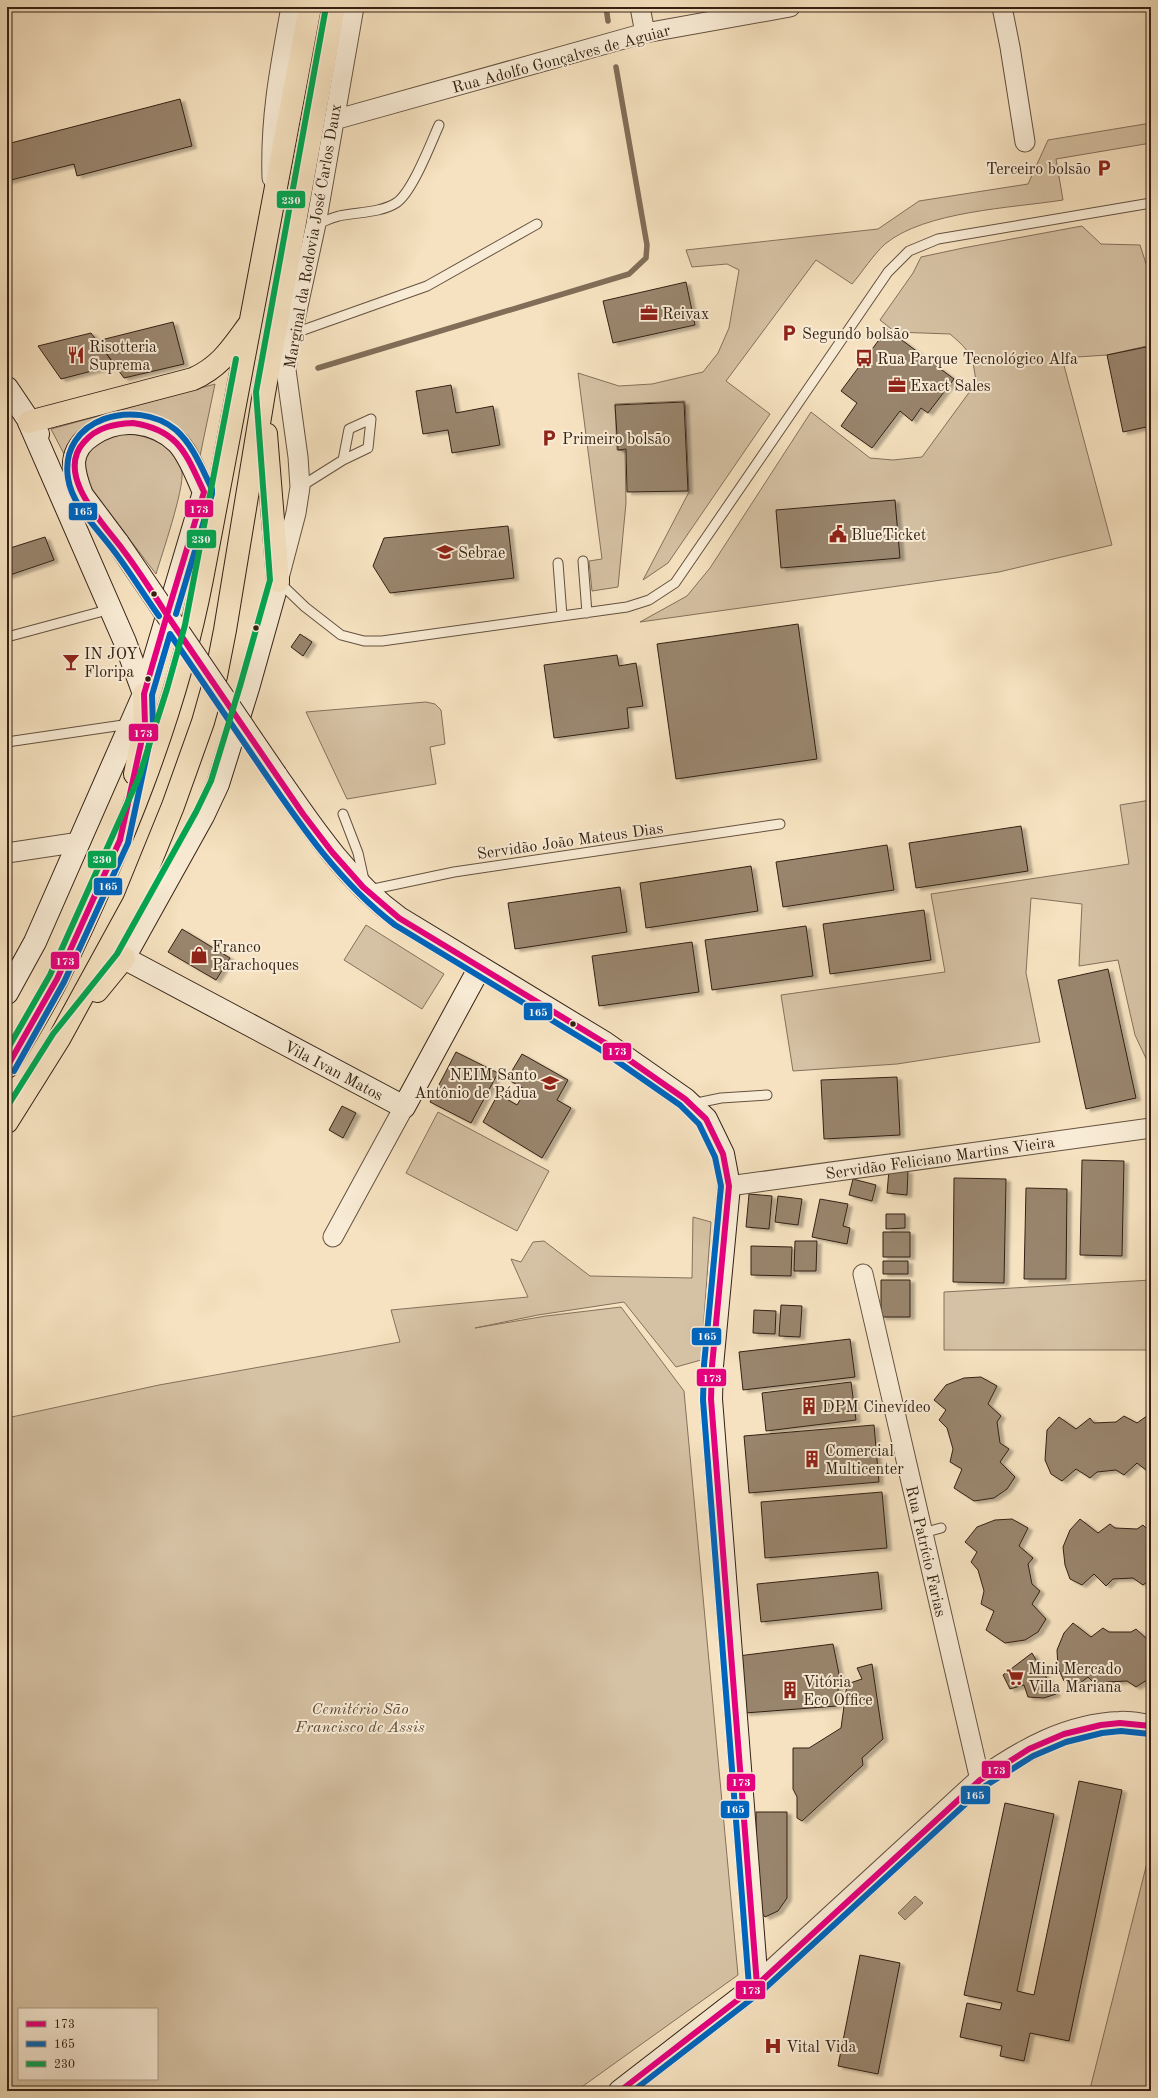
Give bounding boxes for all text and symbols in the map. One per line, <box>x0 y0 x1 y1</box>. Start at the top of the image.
street label: Rua Adolfo Gonçalves de Aguiar <box>451 23 673 97</box>
street label: Marginal da Rodovia José Carlos Daux <box>283 103 345 370</box>
parking icon: Terceiro bolsão <box>1094 158 1114 178</box>
place label: Terceiro bolsão <box>986 162 1091 178</box>
line badge: 230 <box>276 190 306 209</box>
text: 230 <box>281 196 301 207</box>
office icon: Reivax <box>639 303 659 323</box>
place label: Reivax <box>662 307 709 323</box>
parking icon: Segundo bolsão <box>779 323 799 343</box>
place label: Segundo bolsão <box>802 327 909 343</box>
place label: Risotteria Suprema <box>89 340 157 374</box>
restaurant icon: Risotteria Suprema <box>66 345 86 365</box>
bus stop icon: Rua Parque Tecnológico Alfa <box>854 348 874 368</box>
place label: Rua Parque Tecnológico Alfa <box>877 352 1078 368</box>
office icon: Exact Sales <box>887 375 907 395</box>
place label: Exact Sales <box>910 379 991 395</box>
parking icon: Primeiro bolsão <box>539 428 559 448</box>
place label: Primeiro bolsão <box>562 432 670 448</box>
line badge: 173 <box>184 499 214 518</box>
line badge: 165 <box>68 502 98 521</box>
text: 173 <box>189 505 209 516</box>
text: 165 <box>73 507 93 518</box>
public building icon: BlueTicket <box>828 524 848 544</box>
place label: BlueTicket <box>851 528 927 544</box>
line badge: 230 <box>186 529 217 549</box>
text: 230 <box>191 535 211 546</box>
school or university icon: Sebrae <box>435 542 455 562</box>
place label: Sebrae <box>458 546 505 562</box>
unlabelled marker <box>149 589 159 599</box>
unlabelled marker <box>251 623 261 633</box>
place label: IN JOY Floripa <box>84 647 138 681</box>
bar icon: IN JOY Floripa <box>61 652 81 672</box>
unlabelled marker <box>143 674 153 684</box>
line badge: 173 <box>128 723 159 742</box>
text: 173 <box>133 729 153 740</box>
street label: Servidão João Mateus Dias <box>476 821 665 863</box>
line badge: 230 <box>87 850 117 869</box>
text: 230 <box>92 855 112 866</box>
line badge: 165 <box>93 877 123 896</box>
text: 165 <box>98 882 118 893</box>
place label: Franco Parachoques <box>212 940 299 974</box>
shop icon: Franco Parachoques <box>189 945 209 965</box>
line badge: 173 <box>50 951 80 970</box>
text: 173 <box>55 957 75 968</box>
line badge: 165 <box>523 1002 553 1021</box>
text: 165 <box>528 1008 548 1019</box>
unlabelled marker <box>568 1019 578 1029</box>
street label: Vila Ivan Matos <box>281 1039 385 1105</box>
line badge: 173 <box>602 1042 632 1061</box>
text: 173 <box>607 1047 627 1058</box>
place label: NEIM Santo Antônio de Pádua <box>414 1068 537 1102</box>
school or university icon: NEIM Santo Antônio de Pádua <box>540 1073 560 1093</box>
street label: Servidão Feliciano Martins Vieira <box>825 1135 1056 1183</box>
line badge: 165 <box>691 1327 722 1346</box>
text: 165 <box>697 1332 717 1343</box>
line badge: 173 <box>696 1368 727 1387</box>
text: 173 <box>702 1374 722 1385</box>
building icon: DPM Cinevídeo <box>799 1396 819 1416</box>
place label: DPM Cinevídeo <box>822 1400 931 1416</box>
place label: Comercial Multicenter <box>825 1444 904 1478</box>
building icon: Comercial Multicenter <box>802 1449 822 1469</box>
street label: Rua Patrício Farias <box>902 1484 948 1619</box>
place label: Mini Mercado Villa Mariana <box>1028 1662 1122 1696</box>
supermarket icon: Mini Mercado Villa Mariana <box>1005 1667 1025 1687</box>
place label: Vitória Eco Office <box>803 1675 873 1709</box>
building icon: Vitória Eco Office <box>780 1680 800 1700</box>
park label: Cemitério São Francisco de Assis <box>294 1702 425 1736</box>
line badge: 173 <box>981 1760 1011 1779</box>
text: 173 <box>986 1766 1006 1777</box>
line badge: 173 <box>726 1773 756 1792</box>
text: 173 <box>731 1778 751 1789</box>
line badge: 165 <box>960 1785 991 1805</box>
text: 165 <box>965 1791 985 1802</box>
line badge: 165 <box>720 1800 750 1819</box>
text: 165 <box>725 1805 745 1816</box>
line badge: 173 <box>735 1980 766 2000</box>
text: 173 <box>741 1986 761 1997</box>
legend <box>18 2008 158 2080</box>
text: 173 <box>54 2019 75 2031</box>
hospital icon: Vital Vida <box>763 2036 783 2056</box>
text: 165 <box>54 2038 75 2051</box>
place label: Vital Vida <box>786 2040 857 2056</box>
text: 230 <box>54 2059 75 2071</box>

